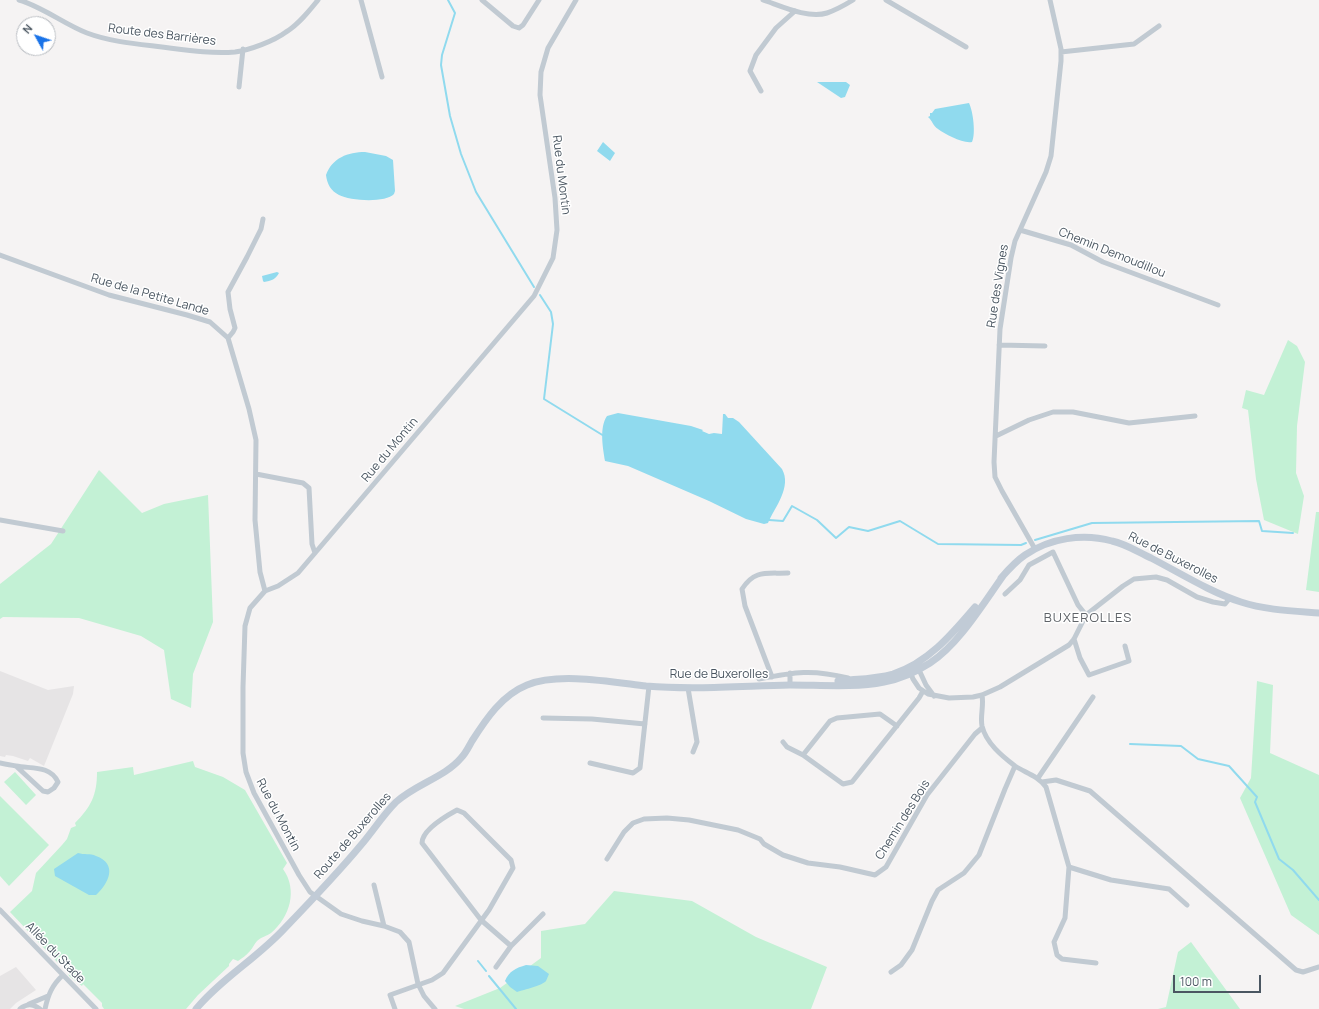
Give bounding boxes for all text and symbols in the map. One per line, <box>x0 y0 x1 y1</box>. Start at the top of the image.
north arrow <box>16 16 56 56</box>
text: N <box>19 21 35 36</box>
street label: Route des Barrières <box>107 21 217 49</box>
street label: Rue du Montin <box>549 135 573 215</box>
street label: Chemin Demoudillou <box>1056 225 1168 281</box>
street label: Rue des Vignes <box>984 243 1012 329</box>
street label: Rue de la Petite Lande <box>89 271 211 319</box>
street label: Rue du Montin <box>359 415 421 485</box>
street label: Rue de Buxerolles <box>1126 529 1220 587</box>
district label: BUXEROLLES <box>1044 610 1132 626</box>
street label: Rue de Buxerolles <box>670 668 768 682</box>
street label: Rue du Montin <box>253 776 303 854</box>
street label: Chemin des Bois <box>873 777 933 863</box>
street label: Route de Buxerolles <box>311 790 395 882</box>
street label: Allée du Stade <box>22 919 88 987</box>
scale bar <box>1175 967 1263 993</box>
text: 100 m <box>1180 973 1212 990</box>

